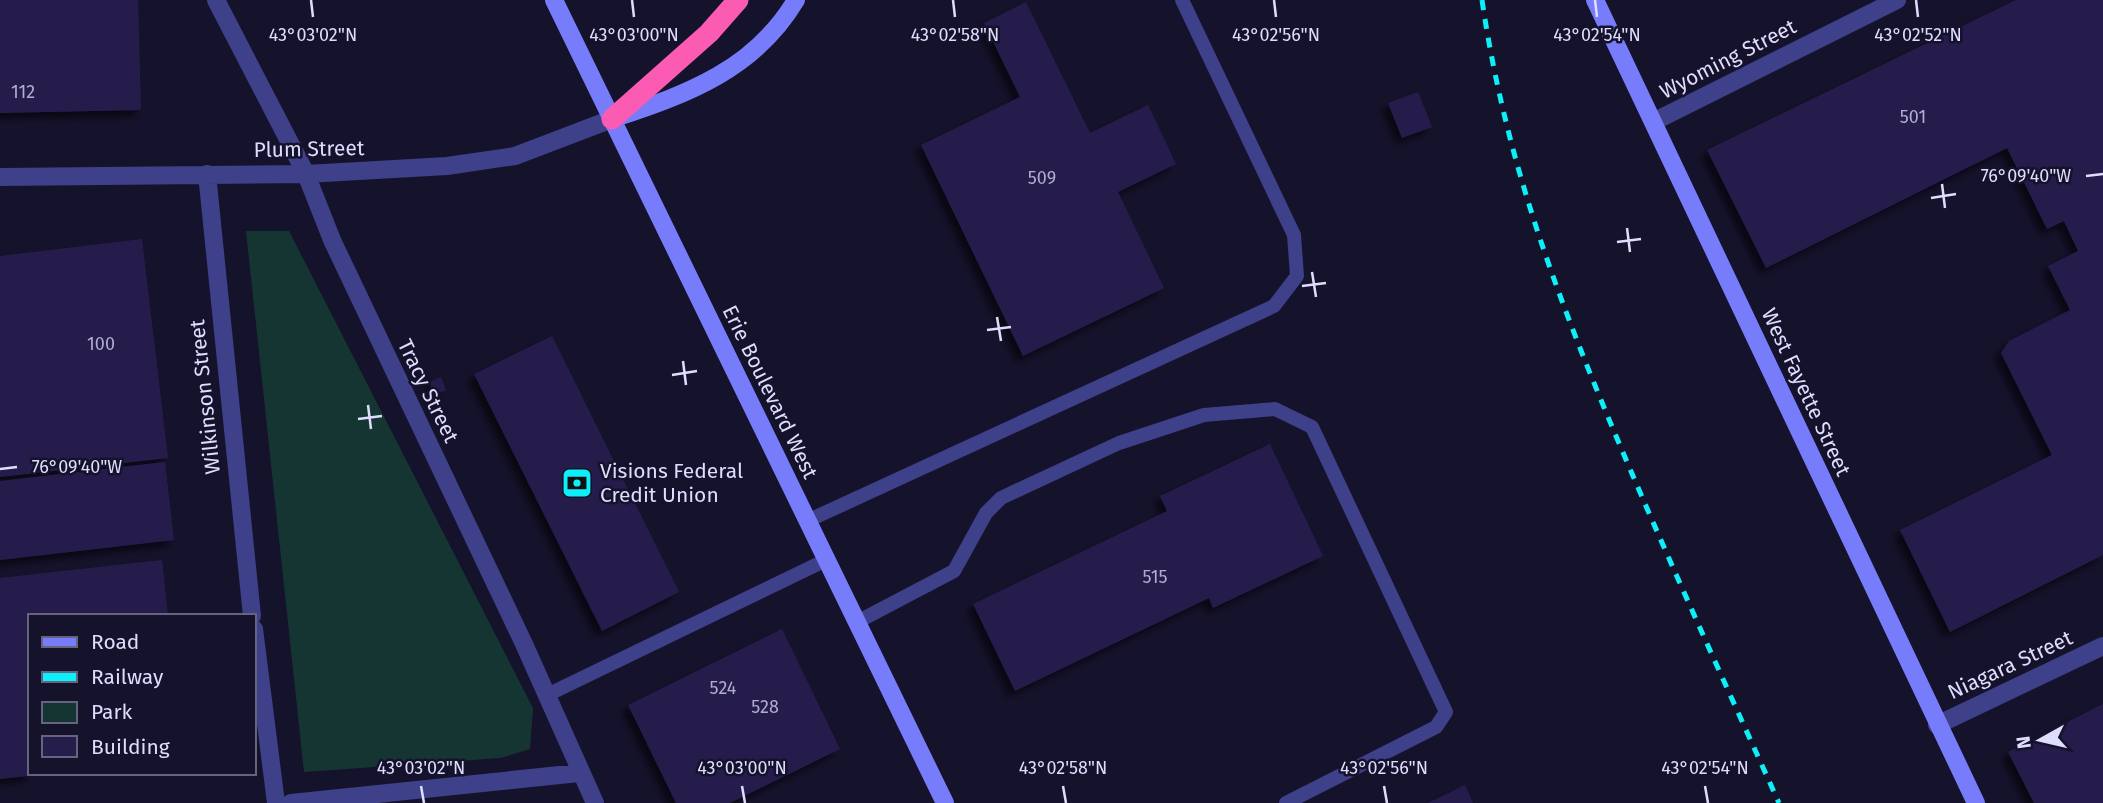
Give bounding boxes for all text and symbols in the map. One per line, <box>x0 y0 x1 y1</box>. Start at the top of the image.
street label: Wyoming Street <box>1655 13 1801 105</box>
text: 43°03'02"N <box>269 24 357 46</box>
text: 43°03'00"N <box>589 24 679 46</box>
text: 43°02'58"N <box>911 24 999 46</box>
text: 43°02'56"N <box>1232 24 1320 46</box>
text: 43°02'54"N <box>1553 24 1641 46</box>
text: 43°02'52"N <box>1874 24 1962 46</box>
house number: 112 <box>11 81 35 103</box>
house number: 501 <box>1900 106 1926 128</box>
street label: Plum Street <box>253 135 365 163</box>
text: 76°09'40"W <box>1981 165 2071 187</box>
house number: 509 <box>1028 167 1056 189</box>
street label: Erie Boulevard West <box>717 301 823 483</box>
street label: West Fayette Street <box>1756 304 1856 480</box>
street label: Wilkinson Street <box>184 318 226 476</box>
house number: 100 <box>87 333 115 355</box>
street label: Tracy Street <box>392 335 464 447</box>
text: 76°09'40"W <box>32 456 122 478</box>
place label: Visions Federal Credit Union <box>600 458 743 508</box>
bank icon: Visions Federal Credit Union <box>560 466 594 500</box>
house number: 515 <box>1143 566 1167 588</box>
legend <box>28 614 256 775</box>
street label: Niagara Street <box>1943 625 2077 705</box>
text: Road <box>91 629 139 655</box>
text: Railway <box>91 664 164 690</box>
house number: 524 <box>710 677 737 699</box>
house number: 528 <box>751 696 779 718</box>
text: Park <box>91 699 133 725</box>
north arrow <box>2005 705 2075 775</box>
text: Building <box>91 734 170 760</box>
text: N <box>2011 734 2036 750</box>
text: 43°03'02"N <box>377 757 465 779</box>
text: 43°03'00"N <box>697 757 787 779</box>
text: 43°02'58"N <box>1019 757 1107 779</box>
text: 43°02'56"N <box>1340 757 1428 779</box>
text: 43°02'54"N <box>1661 757 1749 779</box>

